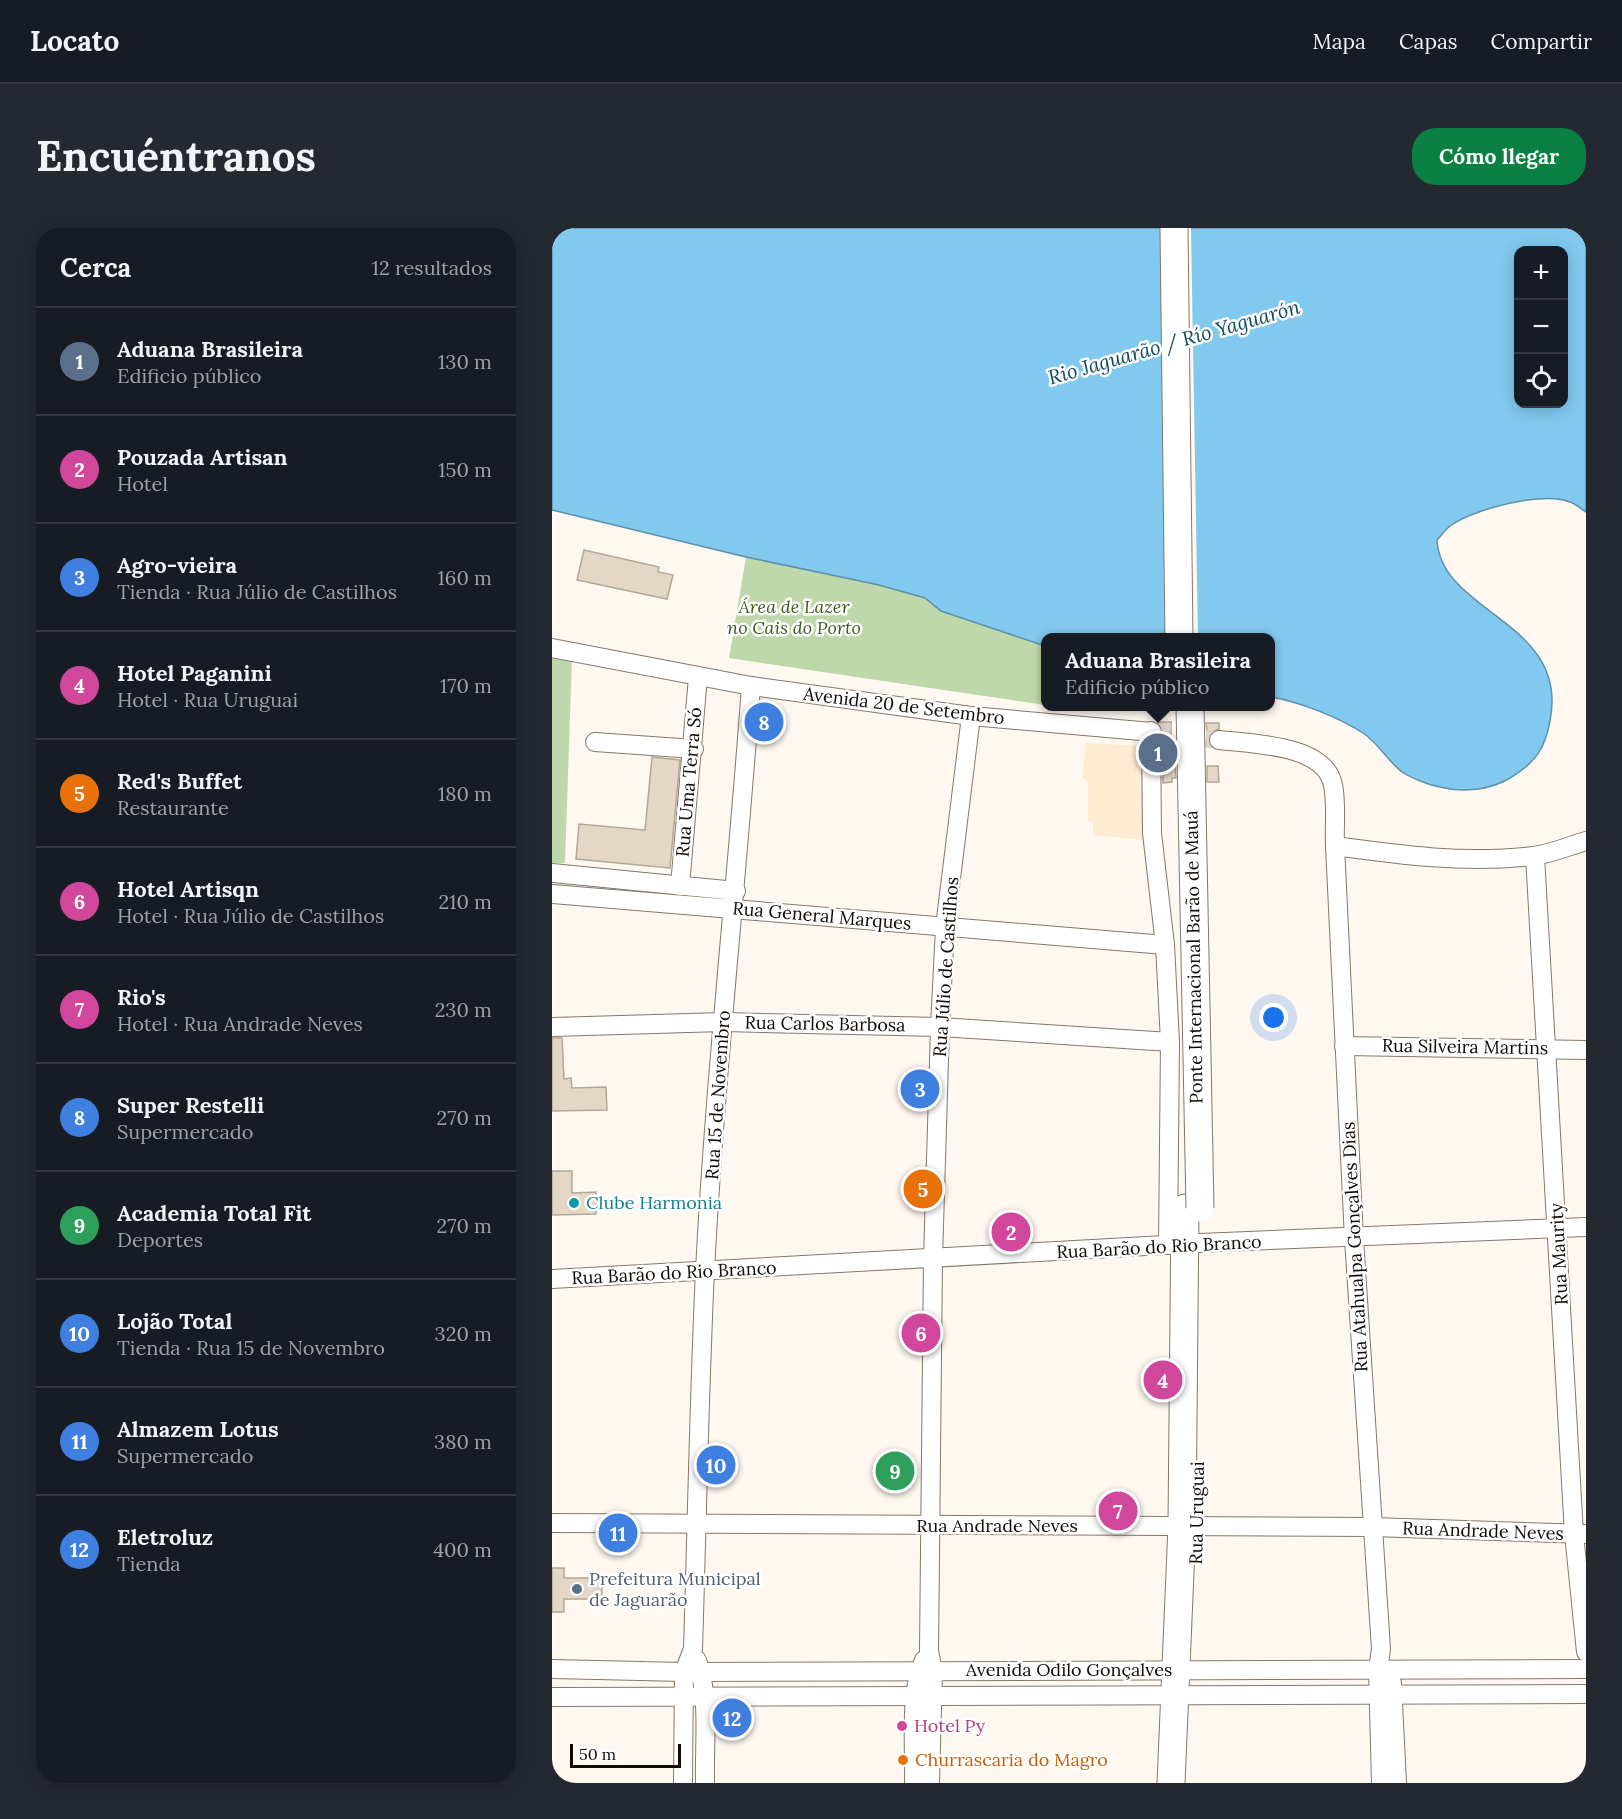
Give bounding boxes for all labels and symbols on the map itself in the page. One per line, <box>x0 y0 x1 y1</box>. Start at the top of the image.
water label: Rio Jaguarão / Río Yaguarón <box>1045 293 1304 390</box>
park label: Área de Lazer no Cais do Porto <box>727 595 861 639</box>
street label: Avenida 20 de Setembro <box>801 682 1006 729</box>
pin: 8 <box>744 700 784 744</box>
street label: Rua Uma Terra Só <box>670 706 707 858</box>
pin: 1 <box>1138 730 1178 776</box>
street label: Ponte Internacional Barão de Mauá <box>1179 810 1208 1104</box>
street label: Rua Júlio de Castilhos <box>928 876 963 1058</box>
street label: Rua General Marques <box>732 896 912 935</box>
your location <box>1259 1003 1288 1032</box>
street label: Rua 15 de Novembro <box>700 1009 735 1181</box>
street label: Rua Carlos Barbosa <box>744 1011 906 1036</box>
street label: Rua Silveira Martins <box>1382 1034 1548 1059</box>
pin: 3 <box>900 1066 940 1112</box>
street label: Rua Atahualpa Gonçalves Dias <box>1336 1121 1373 1373</box>
pin: 5 <box>904 1166 943 1212</box>
place label: Clube Harmonia <box>586 1191 722 1214</box>
marker: Clube Harmonia <box>567 1196 581 1210</box>
street label: Rua Maurity <box>1544 1202 1573 1306</box>
pin: 2 <box>992 1210 1030 1254</box>
street label: Rua Barão do Rio Branco <box>1056 1230 1262 1263</box>
street label: Rua Barão do Rio Branco <box>571 1256 777 1289</box>
pin: 6 <box>902 1310 940 1356</box>
pin: 4 <box>1144 1358 1182 1402</box>
pin: 10 <box>696 1442 736 1488</box>
pin: 9 <box>876 1448 914 1494</box>
street label: Rua Uruguai <box>1184 1461 1209 1565</box>
pin: 7 <box>1098 1488 1138 1534</box>
pin: 11 <box>598 1510 638 1556</box>
street label: Rua Andrade Neves <box>916 1514 1078 1537</box>
street label: Rua Andrade Neves <box>1402 1516 1564 1545</box>
place label: Prefeitura Municipal de Jaguarão <box>589 1567 761 1611</box>
marker: Prefeitura Municipal de Jaguarão <box>570 1582 584 1596</box>
street label: Avenida Odilo Gonçalves <box>965 1658 1172 1681</box>
pin: 12 <box>712 1696 752 1740</box>
place label: Hotel Py <box>914 1714 986 1737</box>
marker: Hotel Py <box>895 1719 909 1733</box>
scale bar <box>570 1741 681 1768</box>
place label: Churrascaria do Magro <box>915 1748 1108 1771</box>
marker: Churrascaria do Magro <box>896 1753 910 1767</box>

